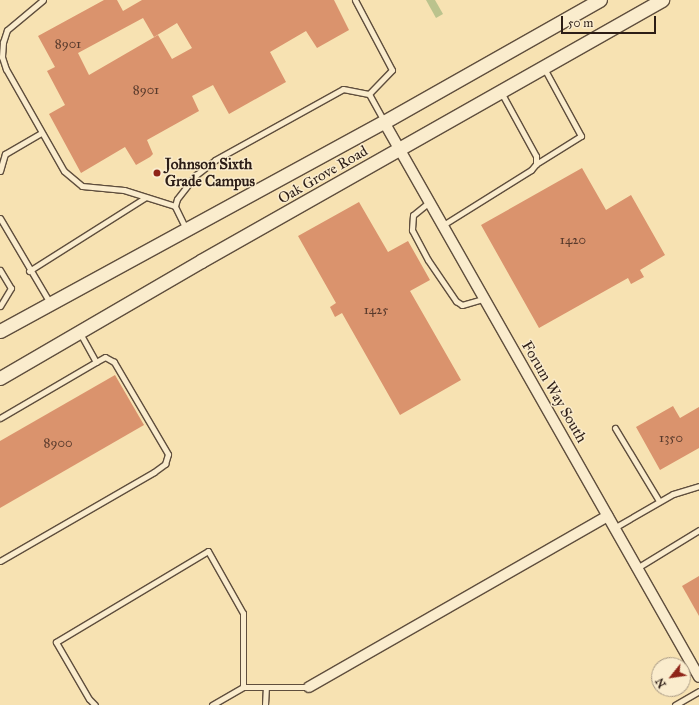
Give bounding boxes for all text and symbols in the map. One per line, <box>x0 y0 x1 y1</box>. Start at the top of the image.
scale bar <box>563 8 658 34</box>
text: 50 m <box>568 16 593 30</box>
house number: 8901 <box>55 36 81 52</box>
house number: 8901 <box>133 82 159 98</box>
street label: Oak Grove Road <box>275 142 371 208</box>
place label: Johnson Sixth Grade Campus <box>165 155 255 190</box>
marker: Johnson Sixth Grade Campus <box>152 168 162 178</box>
house number: 1420 <box>560 232 586 248</box>
house number: 1425 <box>364 302 388 318</box>
street label: Forum Way South <box>518 338 590 446</box>
house number: 1350 <box>659 430 683 446</box>
house number: 8900 <box>43 435 73 451</box>
north arrow <box>651 657 691 697</box>
text: N <box>653 675 669 690</box>

